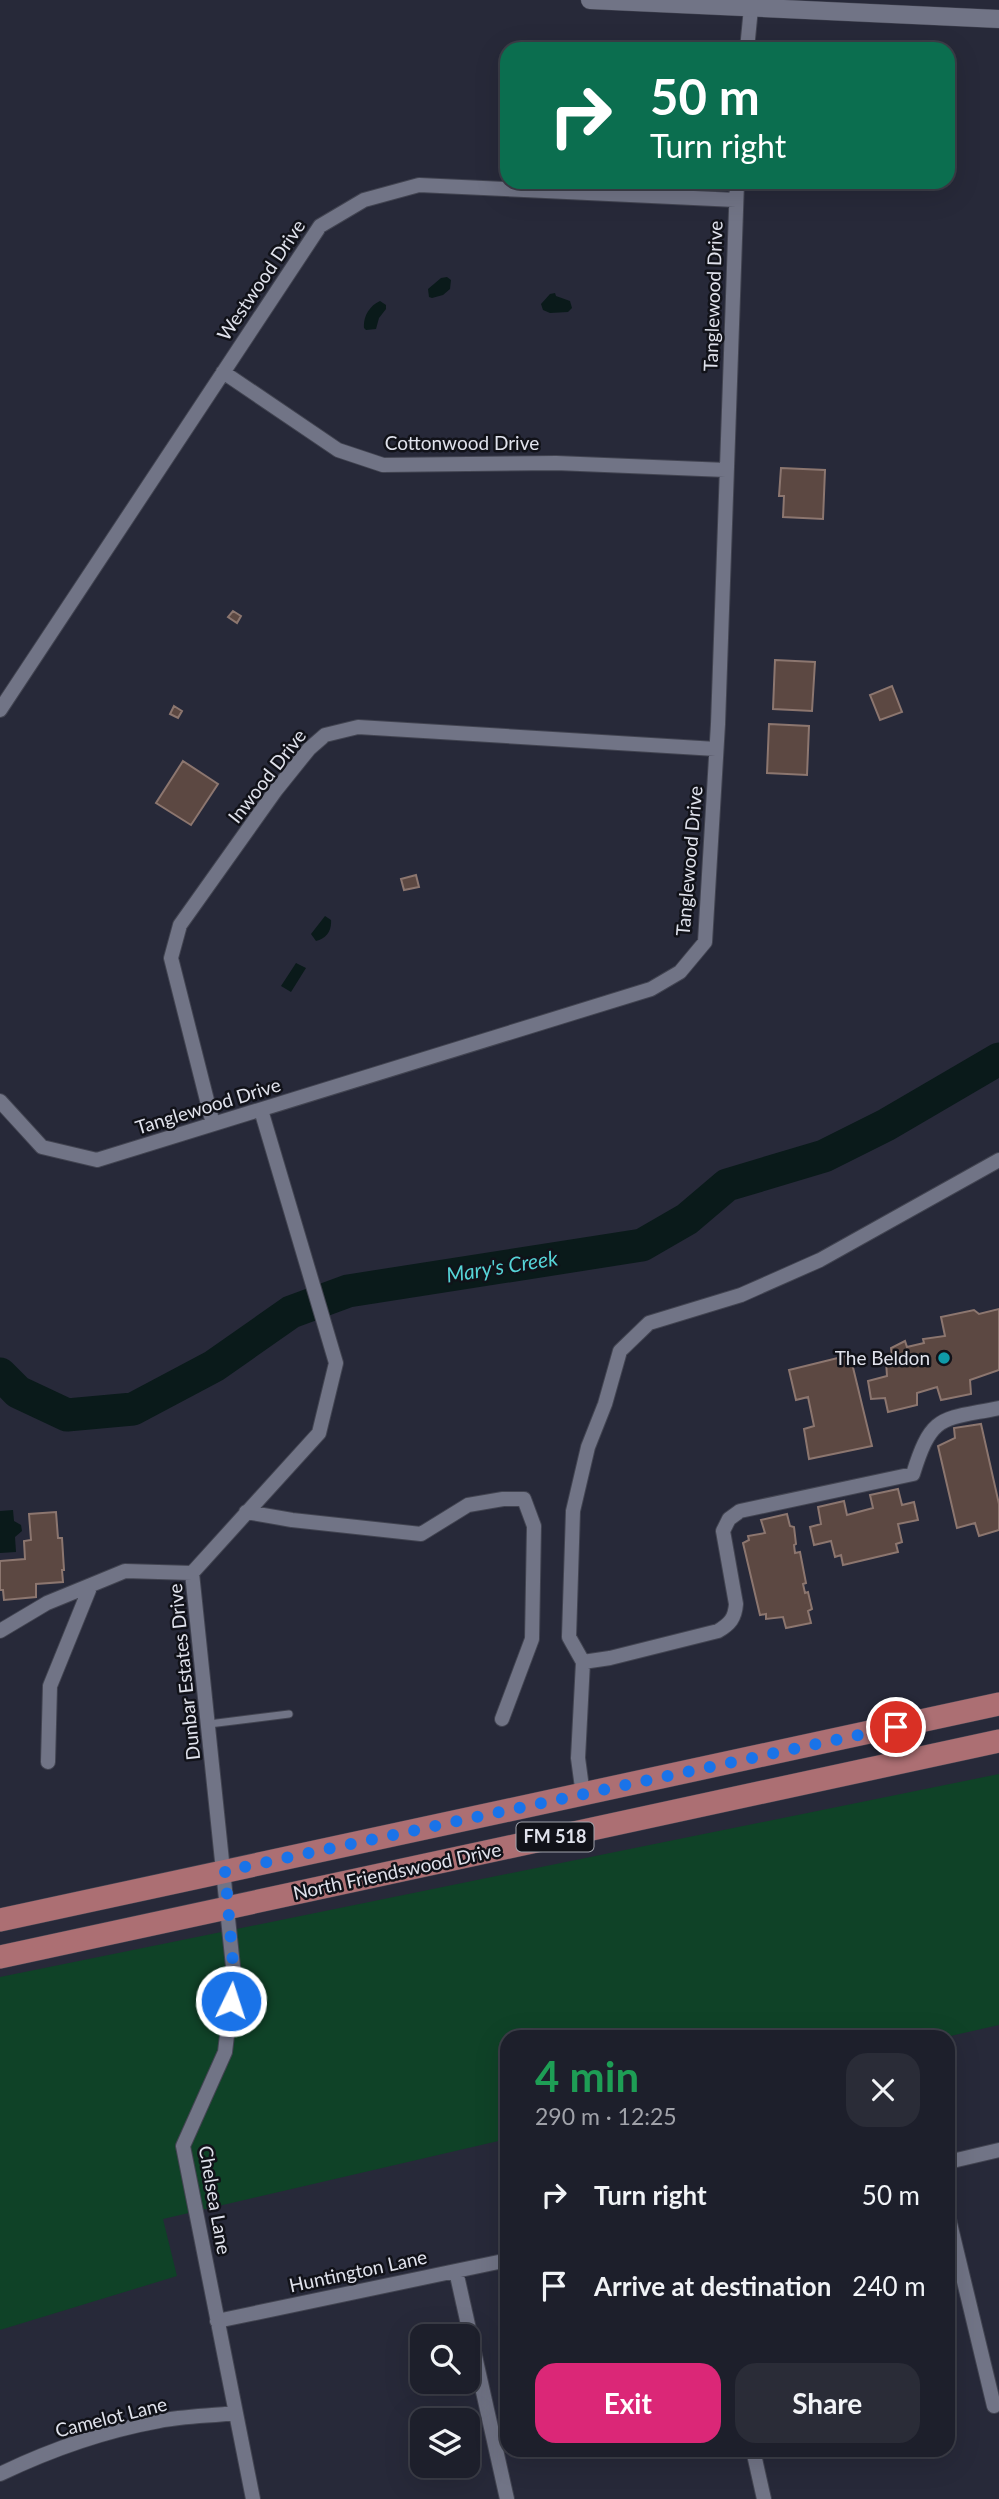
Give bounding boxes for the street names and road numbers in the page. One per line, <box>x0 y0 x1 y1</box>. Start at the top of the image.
street label: Westwood Drive <box>212 215 309 345</box>
street label: Tanglewood Drive <box>698 220 727 372</box>
street label: Cottonwood Drive <box>385 431 539 454</box>
street label: Inwood Drive <box>223 724 310 827</box>
street label: Tanglewood Drive <box>670 785 707 937</box>
street label: Tanglewood Drive <box>133 1073 283 1139</box>
street label: Dunbar Estates Drive <box>163 1583 204 1761</box>
road number: FM 518 <box>516 1823 594 1852</box>
street label: North Friendswood Drive <box>291 1837 503 1904</box>
street label: Chelsea Lane <box>195 2144 236 2256</box>
street label: Huntington Lane <box>287 2245 429 2296</box>
street label: Camelot Lane <box>53 2392 169 2442</box>

